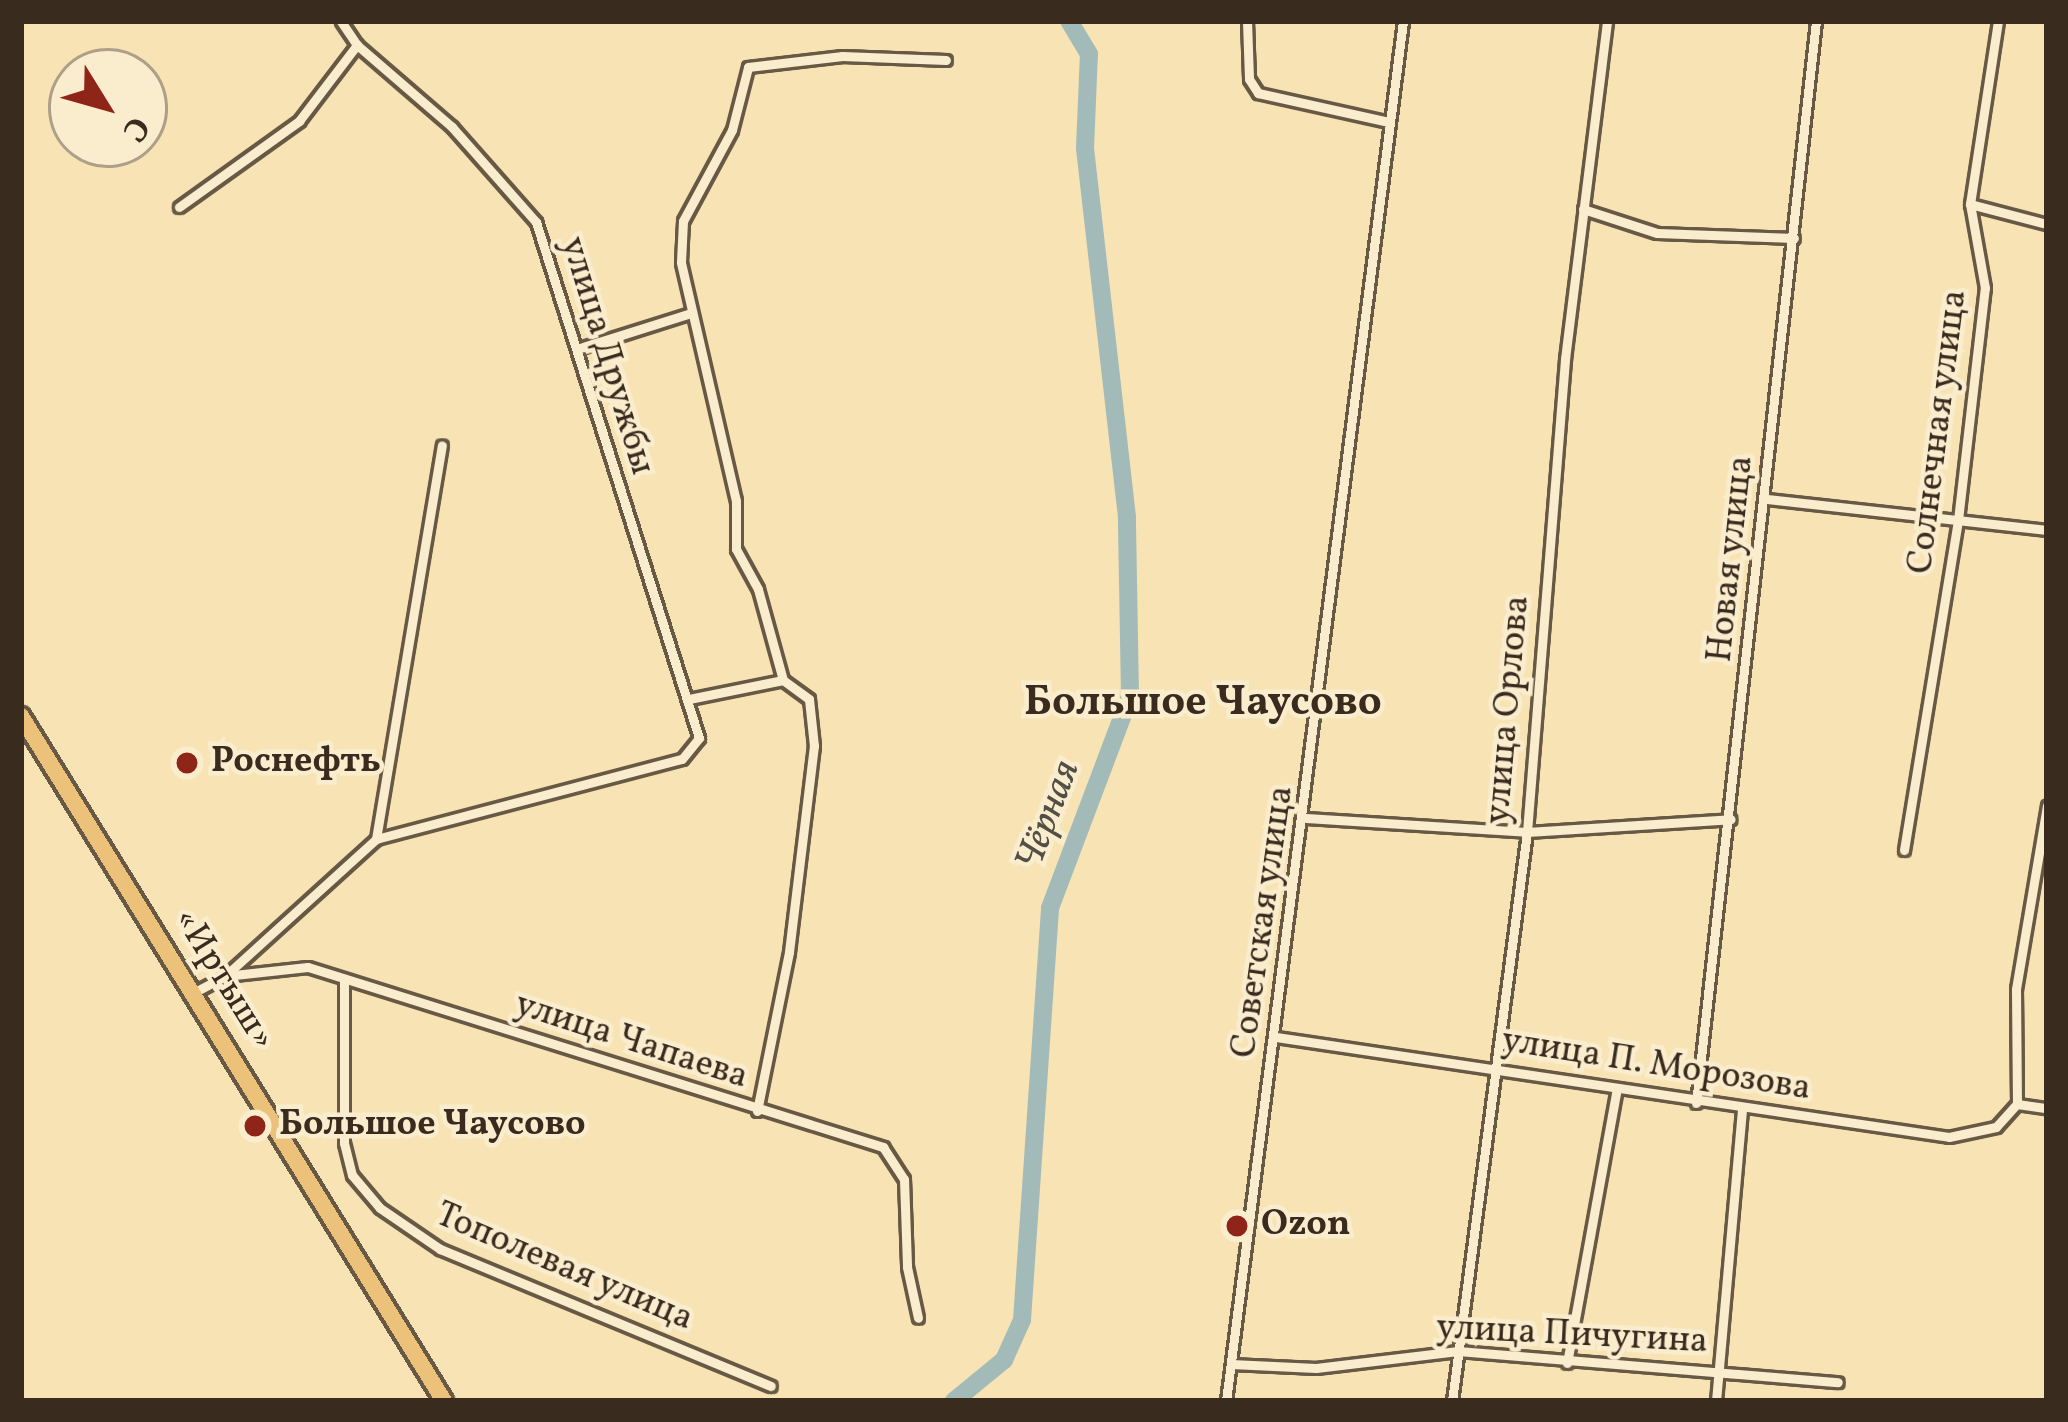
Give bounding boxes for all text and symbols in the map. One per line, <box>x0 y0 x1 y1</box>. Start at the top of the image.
north arrow <box>48 48 168 168</box>
text: С <box>110 106 159 150</box>
street label: улица Дружбы <box>549 232 663 480</box>
street label: Солнечная улица <box>1900 287 1978 577</box>
street label: Новая улица <box>1700 453 1764 665</box>
street label: улица Орлова <box>1477 594 1541 826</box>
district label: Большое Чаусово <box>1024 679 1382 729</box>
place label: Роснефть <box>211 741 381 785</box>
marker: Роснефть <box>174 750 200 776</box>
water label: Чёрная <box>1007 754 1091 878</box>
street label: Советская улица <box>1223 783 1305 1061</box>
street label: «Иртыш» <box>163 902 283 1058</box>
street label: улица Чапаева <box>509 984 753 1100</box>
street label: улица П. Морозова <box>1498 1020 1814 1112</box>
place label: Большое Чаусово <box>279 1104 586 1148</box>
marker: Большое Чаусово <box>242 1113 268 1139</box>
street label: Тополевая улица <box>428 1194 700 1342</box>
place label: Ozon <box>1261 1204 1350 1248</box>
marker: Ozon <box>1224 1213 1250 1239</box>
street label: улица Пичугина <box>1435 1307 1709 1365</box>

